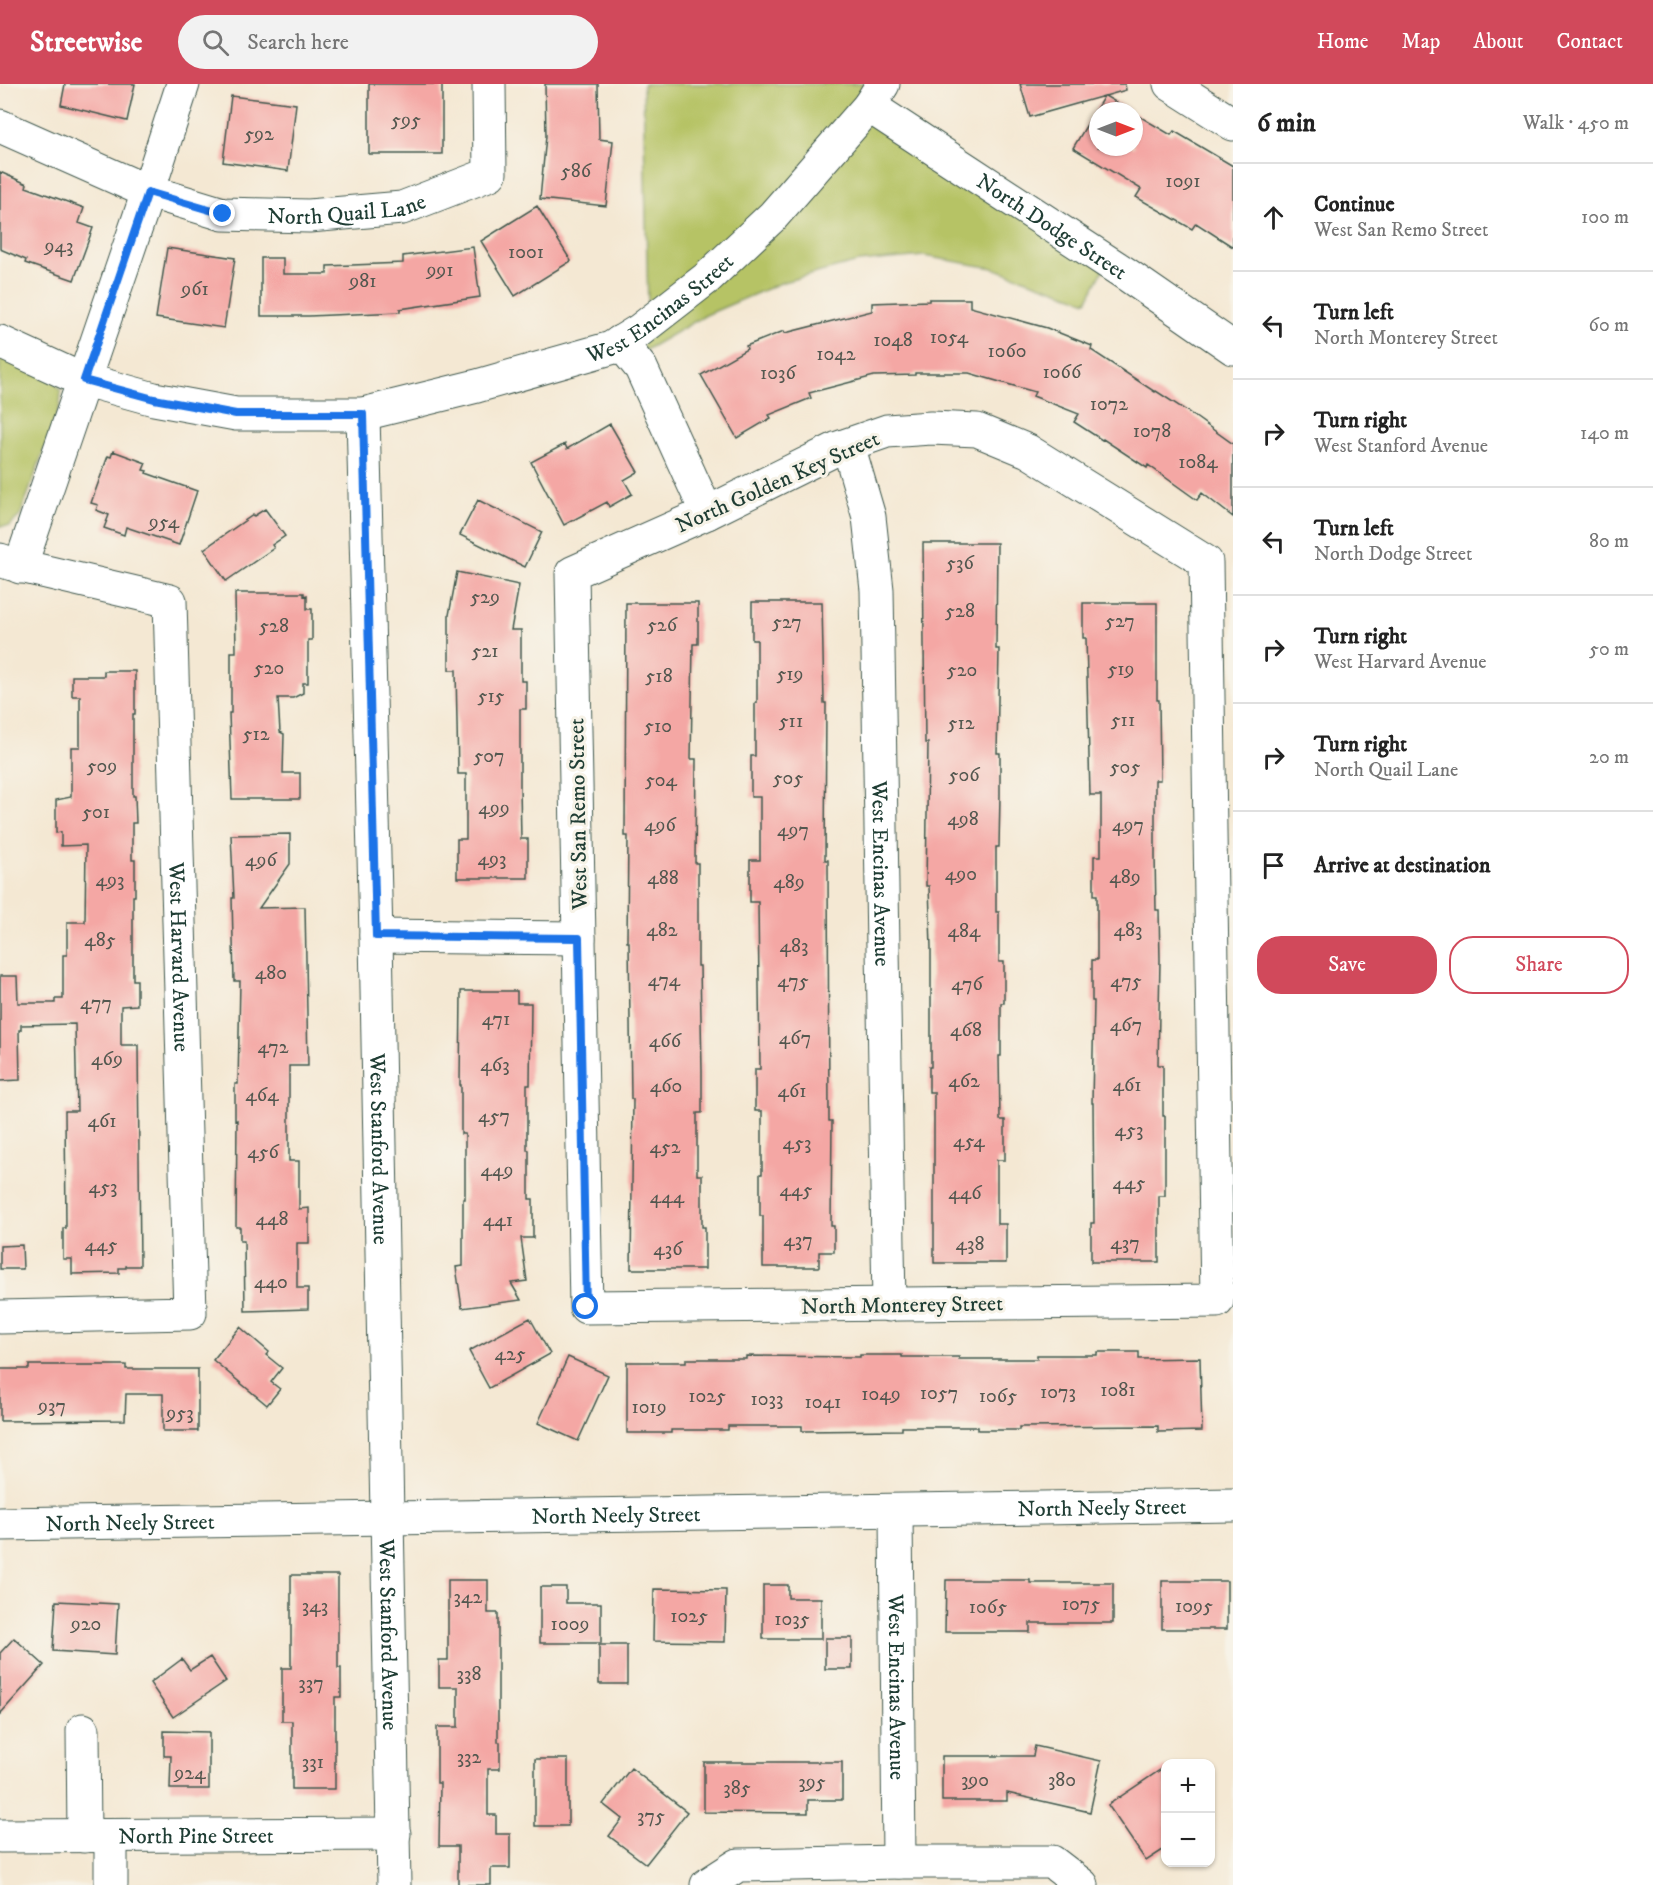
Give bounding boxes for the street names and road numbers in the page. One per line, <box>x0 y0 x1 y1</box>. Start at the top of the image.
street label: North Dodge Street <box>971 168 1132 286</box>
street label: North Quail Lane <box>267 188 430 231</box>
street label: West Encinas Street <box>583 248 740 370</box>
street label: North Golden Key Street <box>672 425 884 539</box>
street label: West San Remo Street <box>563 718 594 911</box>
street label: West Encinas Avenue <box>865 779 895 967</box>
street label: West Harvard Avenue <box>162 861 195 1052</box>
street label: West Stanford Avenue <box>363 1052 394 1245</box>
street label: North Monterey Street <box>801 1290 1003 1321</box>
street label: North Neely Street <box>1017 1494 1187 1523</box>
street label: North Neely Street <box>531 1501 701 1531</box>
street label: North Neely Street <box>45 1509 215 1538</box>
street label: West Stanford Avenue <box>372 1538 403 1731</box>
street label: West Encinas Avenue <box>882 1593 910 1780</box>
street label: North Pine Street <box>118 1823 274 1850</box>

